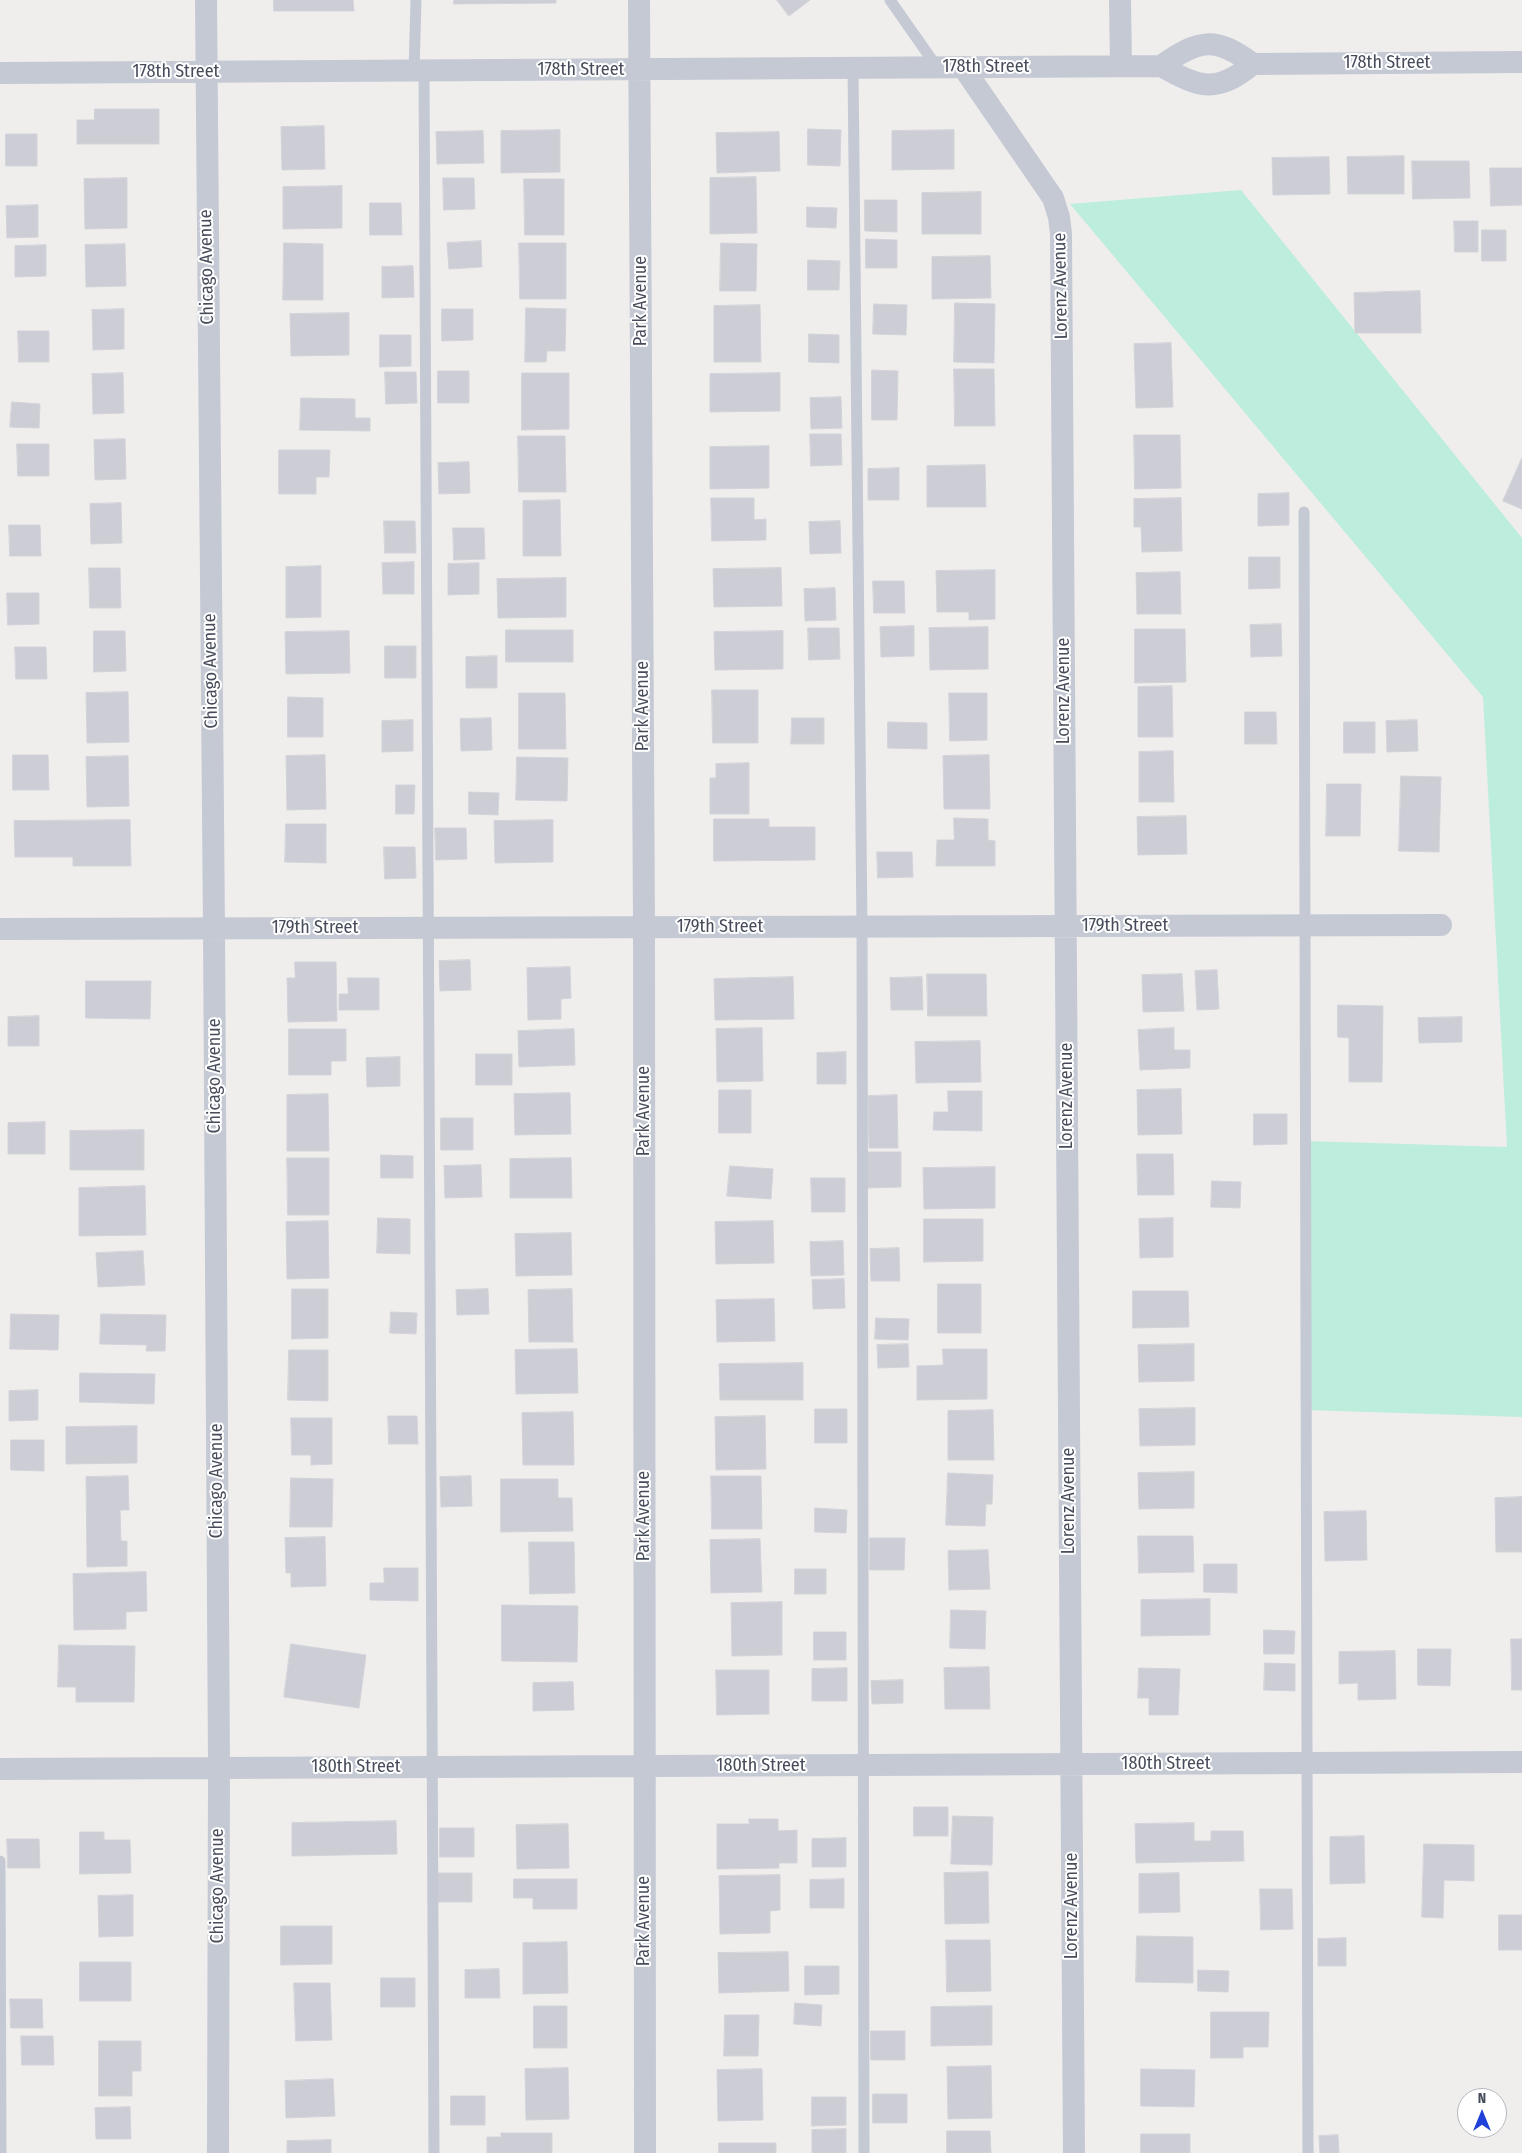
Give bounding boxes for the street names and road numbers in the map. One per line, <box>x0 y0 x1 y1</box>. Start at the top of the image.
street label: 178th Street <box>1344 52 1430 74</box>
street label: 178th Street <box>943 56 1029 78</box>
street label: 178th Street <box>538 59 624 81</box>
street label: 178th Street <box>133 61 219 83</box>
street label: Chicago Avenue <box>195 209 219 325</box>
street label: Lorenz Avenue <box>1049 233 1073 339</box>
street label: Park Avenue <box>630 256 652 346</box>
street label: Chicago Avenue <box>199 613 223 729</box>
street label: Lorenz Avenue <box>1053 638 1075 744</box>
street label: Park Avenue <box>632 661 654 751</box>
street label: 179th Street <box>1082 915 1168 937</box>
street label: 179th Street <box>677 916 763 938</box>
street label: 179th Street <box>272 917 358 939</box>
street label: Chicago Avenue <box>204 1018 226 1134</box>
street label: Lorenz Avenue <box>1056 1043 1078 1149</box>
street label: Park Avenue <box>633 1066 655 1156</box>
street label: Chicago Avenue <box>206 1423 228 1539</box>
street label: Lorenz Avenue <box>1058 1448 1080 1554</box>
street label: Park Avenue <box>633 1471 655 1561</box>
street label: 180th Street <box>1121 1753 1211 1775</box>
street label: 180th Street <box>716 1755 806 1777</box>
street label: 180th Street <box>311 1756 401 1778</box>
street label: Chicago Avenue <box>207 1828 229 1944</box>
street label: Lorenz Avenue <box>1061 1853 1083 1959</box>
street label: Park Avenue <box>633 1876 655 1966</box>

